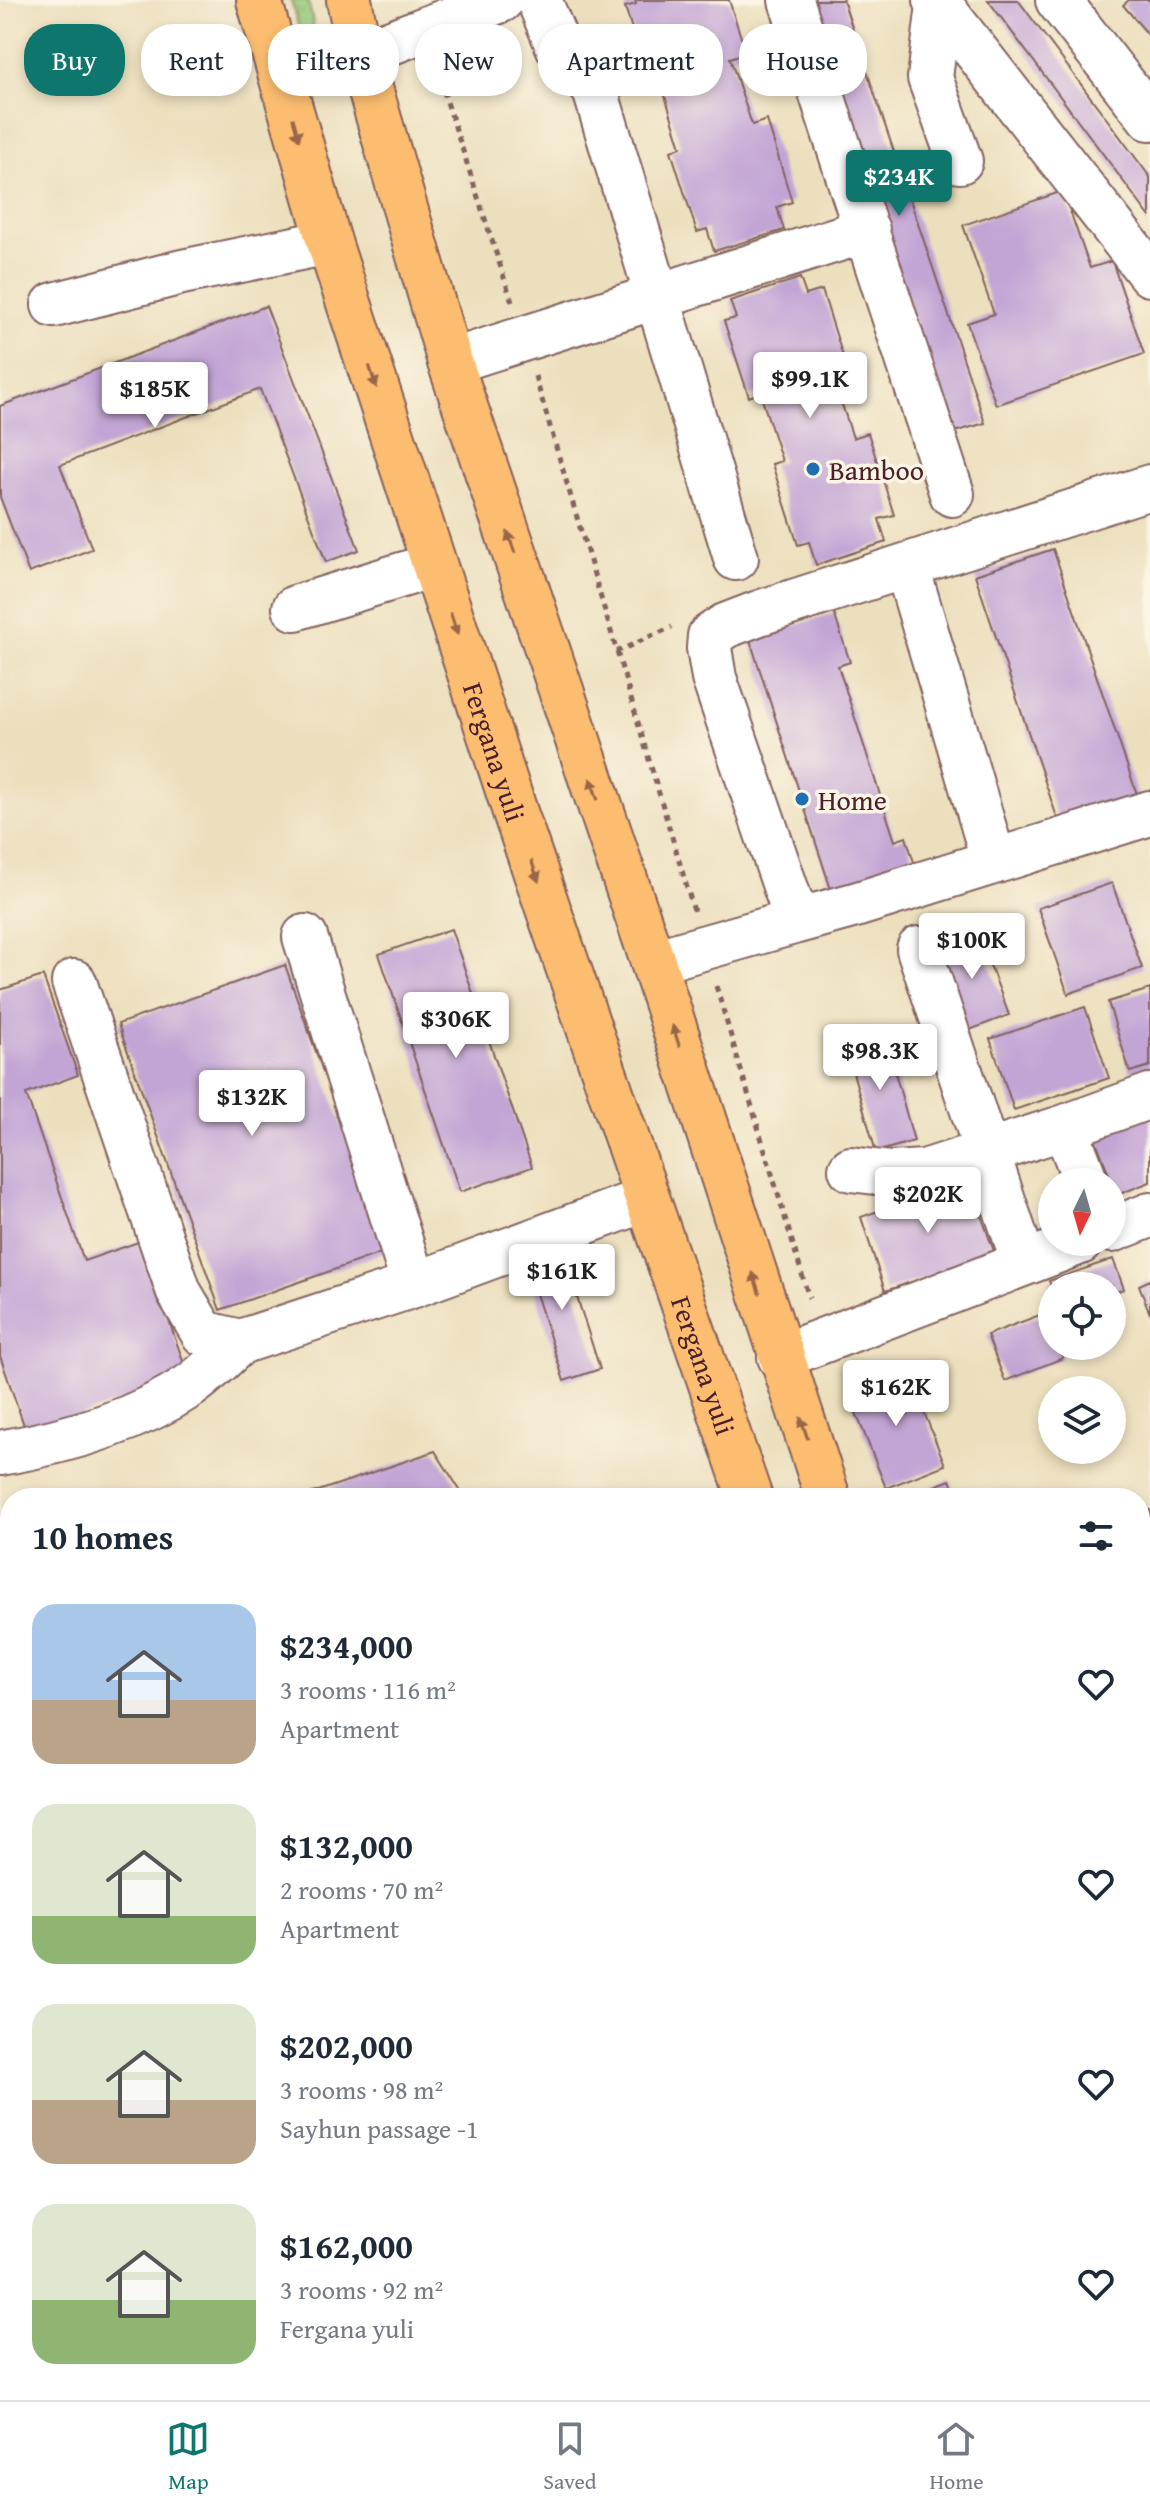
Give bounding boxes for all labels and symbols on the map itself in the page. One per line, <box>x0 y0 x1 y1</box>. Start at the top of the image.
one-way arrow <box>290 117 303 141</box>
pin: $234K <box>843 150 955 218</box>
pin: $99.1K <box>745 352 875 420</box>
pin: $185K <box>99 362 211 430</box>
one-way arrow <box>367 365 380 389</box>
place label: Bamboo <box>829 449 924 490</box>
marker: Bamboo <box>804 460 822 478</box>
one-way arrow <box>505 530 517 554</box>
one-way arrow <box>448 613 460 637</box>
street label: Fergana yuli <box>453 677 537 827</box>
one-way arrow <box>588 777 600 801</box>
place label: Home <box>818 779 887 820</box>
marker: Home <box>793 790 811 808</box>
one-way arrow <box>529 859 541 883</box>
pin: $100K <box>916 913 1028 981</box>
pin: $306K <box>400 992 512 1060</box>
one-way arrow <box>670 1023 682 1047</box>
pin: $98.3K <box>815 1024 945 1092</box>
pin: $132K <box>196 1070 308 1138</box>
pin: $202K <box>872 1167 984 1235</box>
north arrow <box>1038 1168 1126 1256</box>
pin: $161K <box>506 1244 618 1312</box>
one-way arrow <box>749 1271 762 1295</box>
street label: Fergana yuli <box>662 1290 747 1440</box>
pin: $162K <box>840 1360 952 1428</box>
one-way arrow <box>797 1415 809 1439</box>

